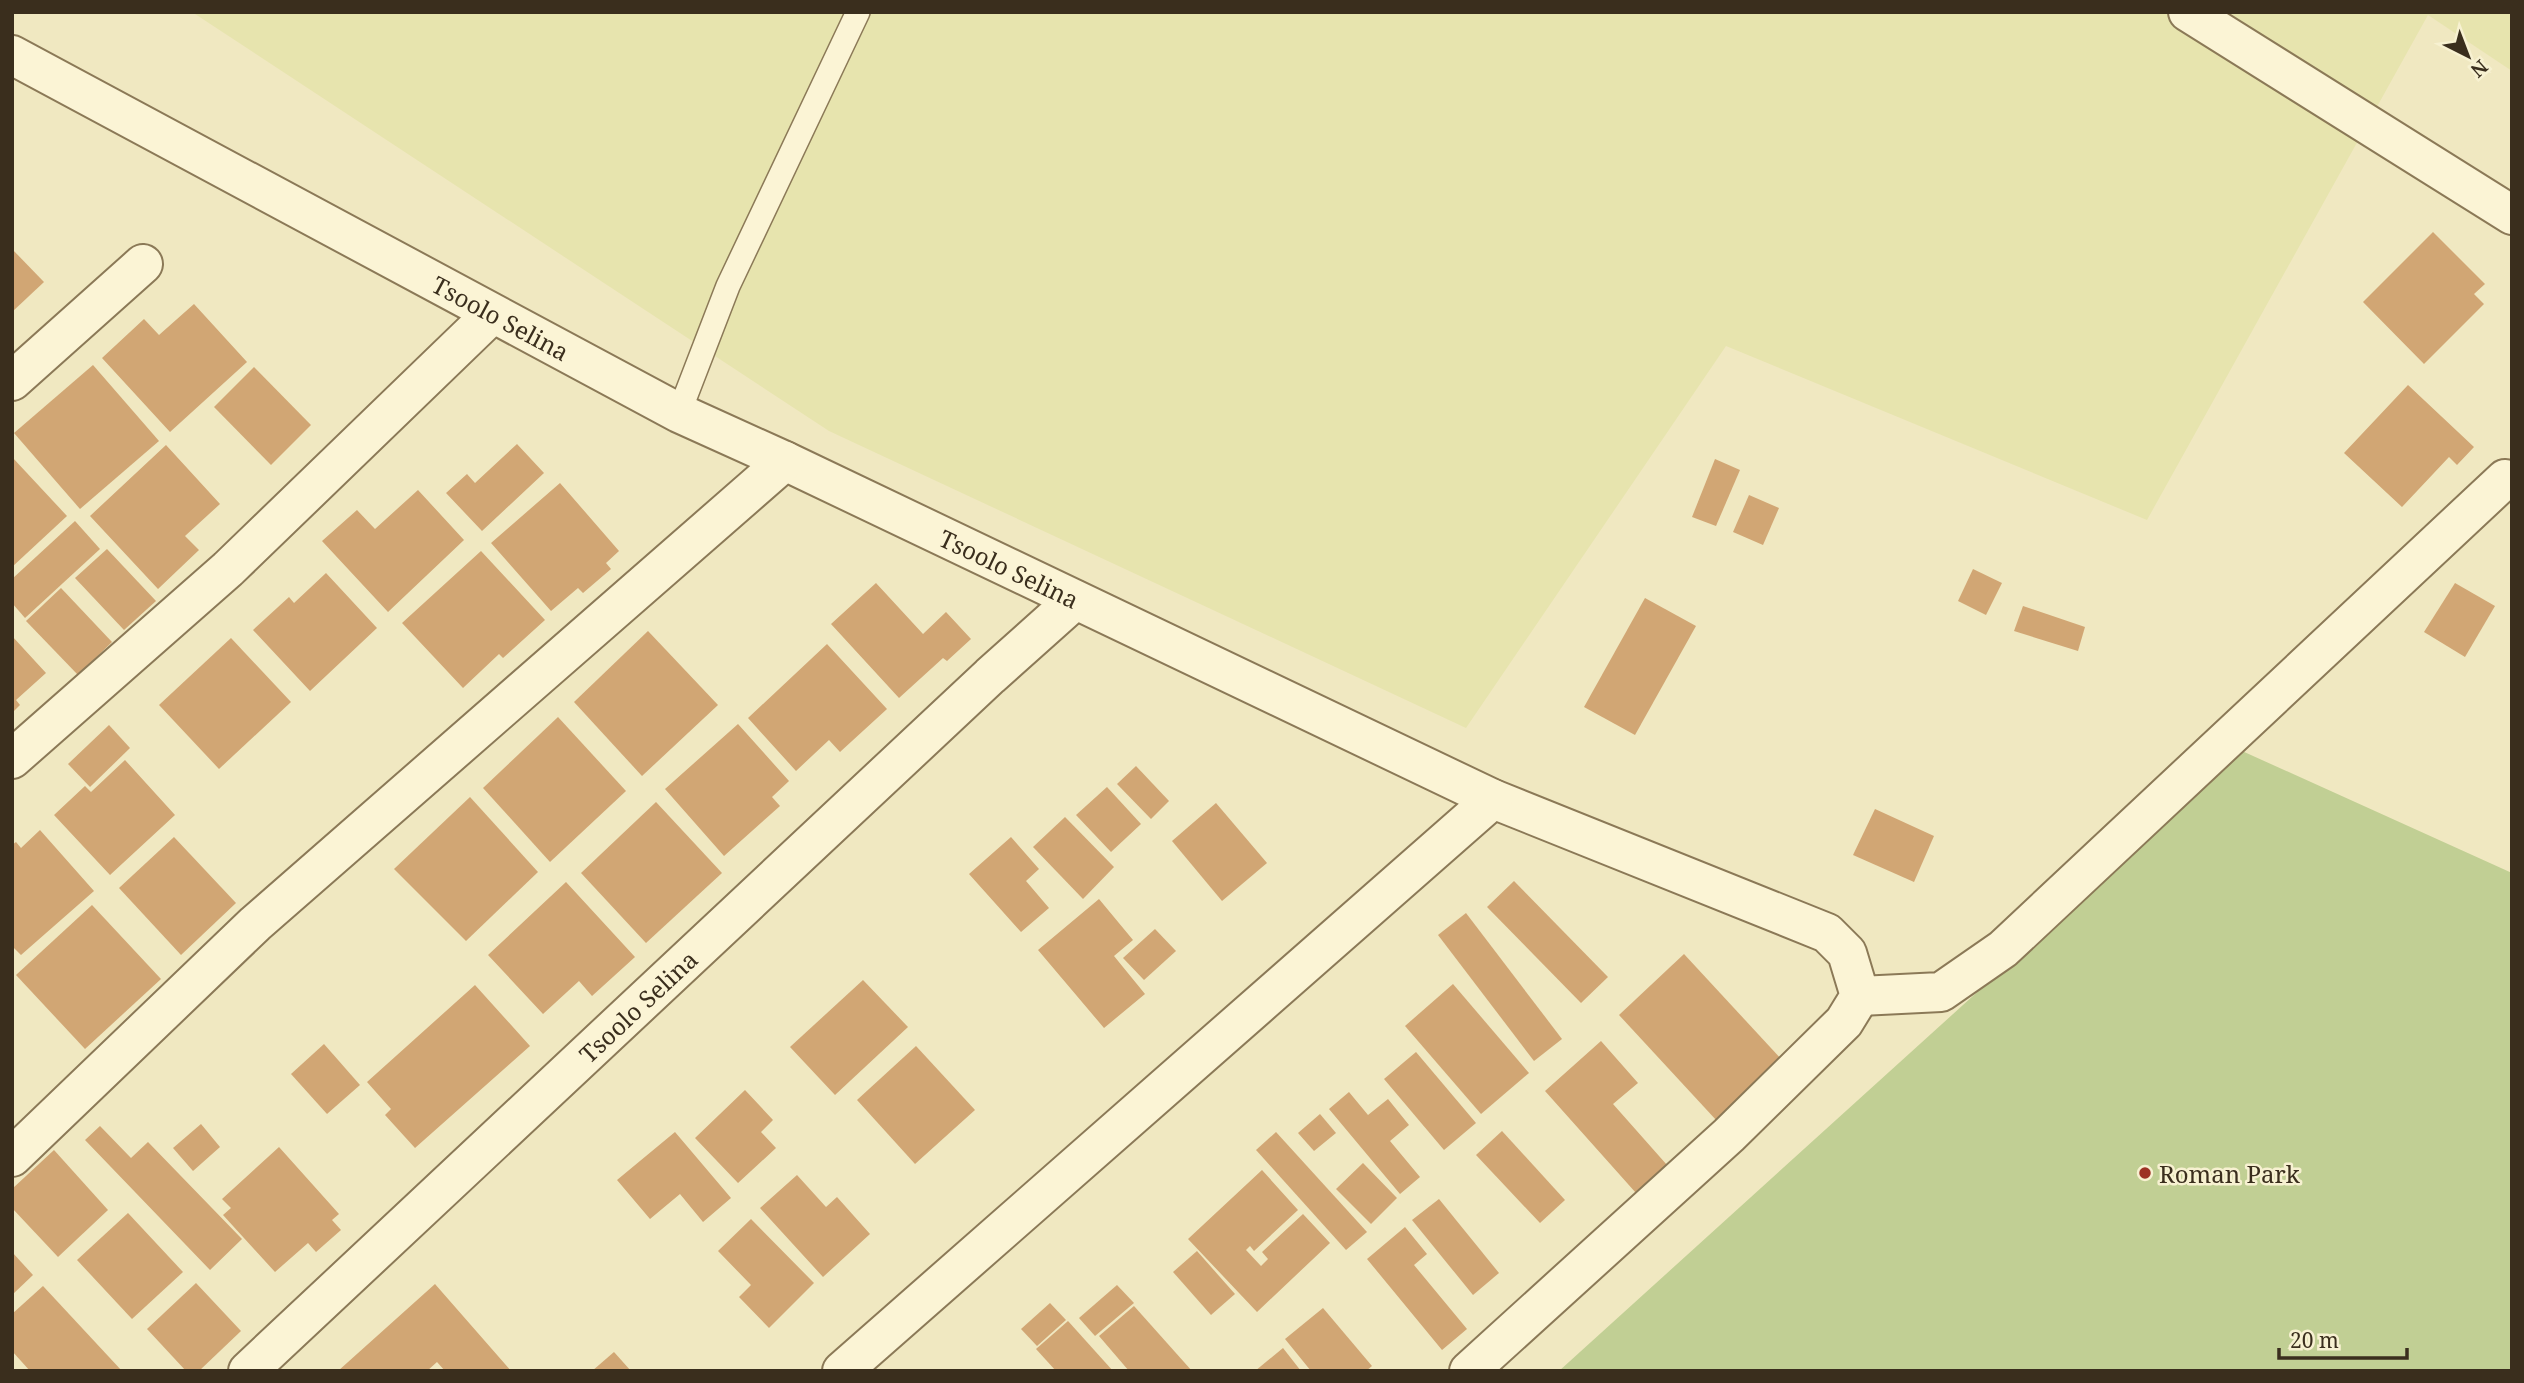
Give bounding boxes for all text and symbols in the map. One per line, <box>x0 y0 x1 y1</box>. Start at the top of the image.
north arrow <box>2433 21 2503 91</box>
text: N <box>2465 54 2494 83</box>
street label: Tsoolo Selina <box>427 267 575 368</box>
street label: Tsoolo Selina <box>934 521 1085 615</box>
street label: Tsoolo Selina <box>571 942 704 1070</box>
place label: Roman Park <box>2159 1157 2301 1190</box>
marker: Roman Park <box>2137 1165 2153 1181</box>
scale bar <box>2279 1316 2407 1360</box>
text: 20 m <box>2290 1326 2339 1354</box>

